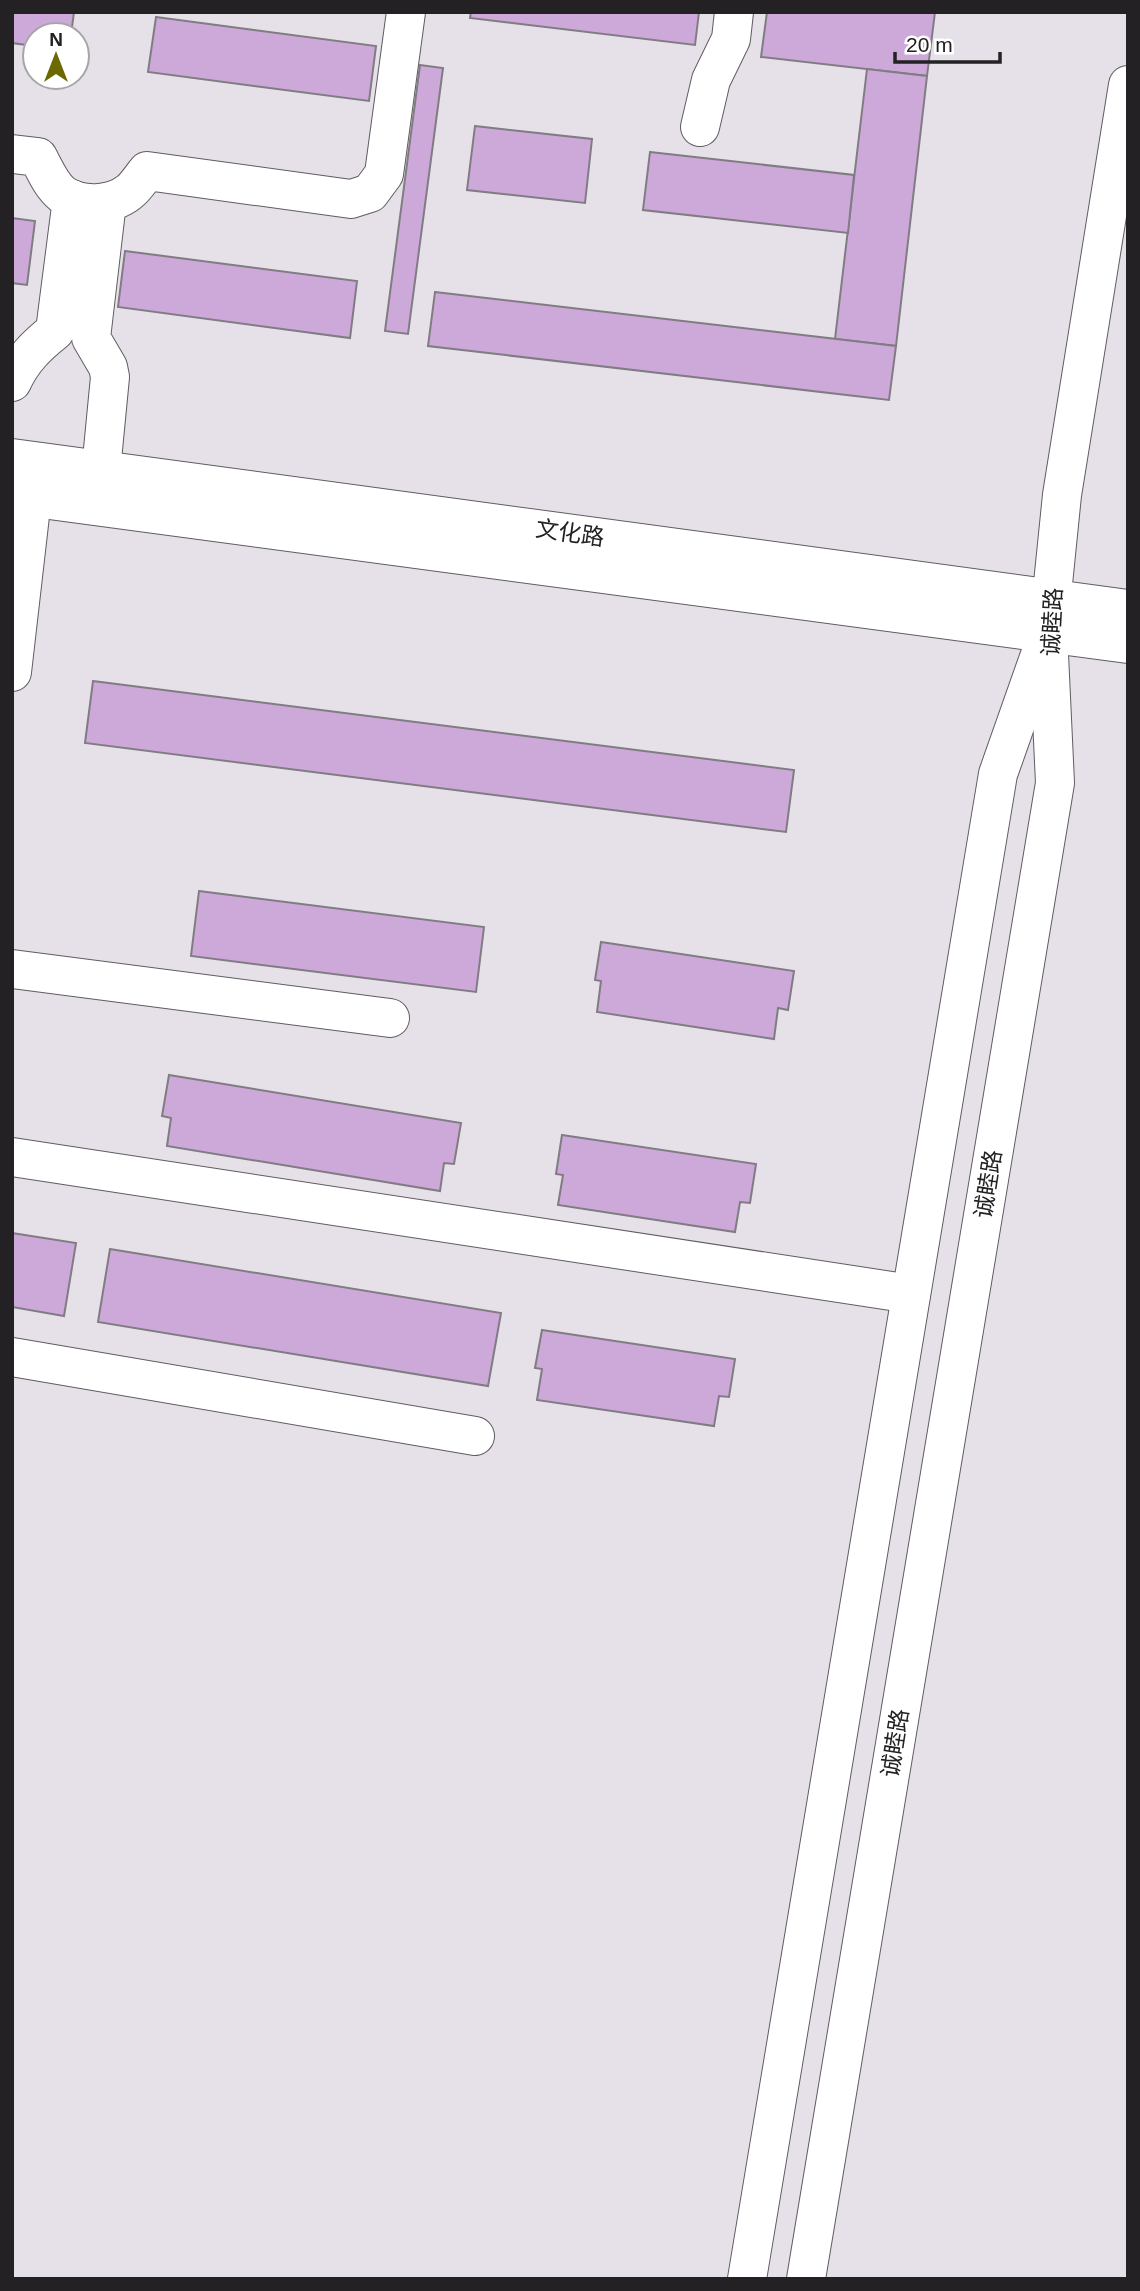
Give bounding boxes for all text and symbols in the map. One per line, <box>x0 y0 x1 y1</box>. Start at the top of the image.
north arrow <box>21 21 91 91</box>
scale bar <box>895 21 1000 65</box>
text: N <box>49 29 63 50</box>
text: 20 m <box>906 33 953 56</box>
street label: 文化路 <box>534 515 606 551</box>
street label: 诚睦路 <box>1037 587 1067 657</box>
street label: 诚睦路 <box>970 1148 1006 1220</box>
street label: 诚睦路 <box>877 1707 913 1779</box>

